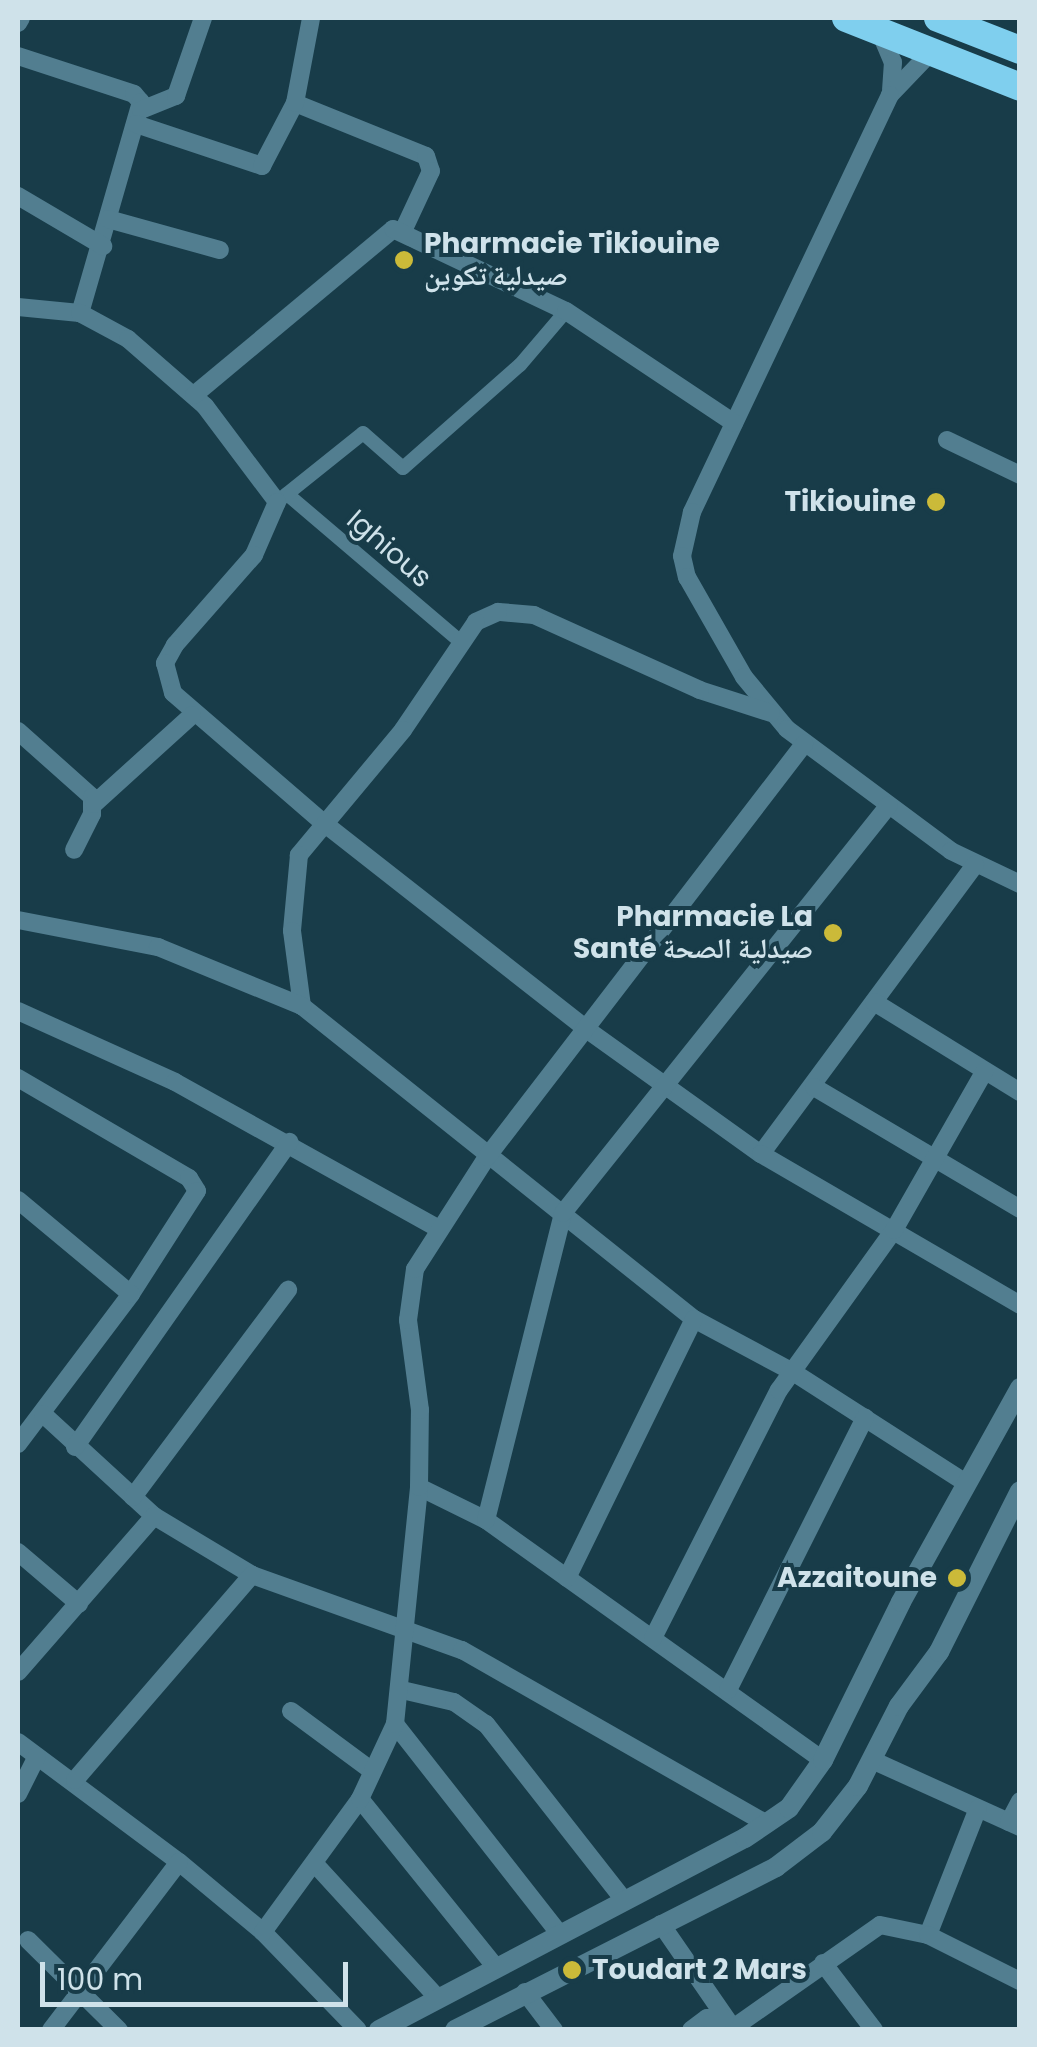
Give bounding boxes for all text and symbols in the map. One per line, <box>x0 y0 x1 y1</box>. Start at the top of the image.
place label: Pharmacie Tikiouine صيدلية تكوين <box>424 227 720 293</box>
marker: Pharmacie Tikiouine صيدلية تكوين <box>393 249 415 271</box>
place label: Tikiouine <box>785 485 916 519</box>
marker: Tikiouine <box>925 491 947 513</box>
street label: Ighious <box>340 503 438 595</box>
place label: Pharmacie La Santé صيدلية الصحة <box>573 900 813 966</box>
marker: Pharmacie La Santé صيدلية الصحة <box>822 922 844 944</box>
place label: Azzaitoune <box>777 1561 937 1595</box>
marker: Azzaitoune <box>946 1567 968 1589</box>
scale bar <box>45 1942 352 2004</box>
place label: Toudart 2 Mars <box>592 1953 807 1987</box>
text: 100 m <box>57 1958 143 2001</box>
marker: Toudart 2 Mars <box>561 1959 583 1981</box>

